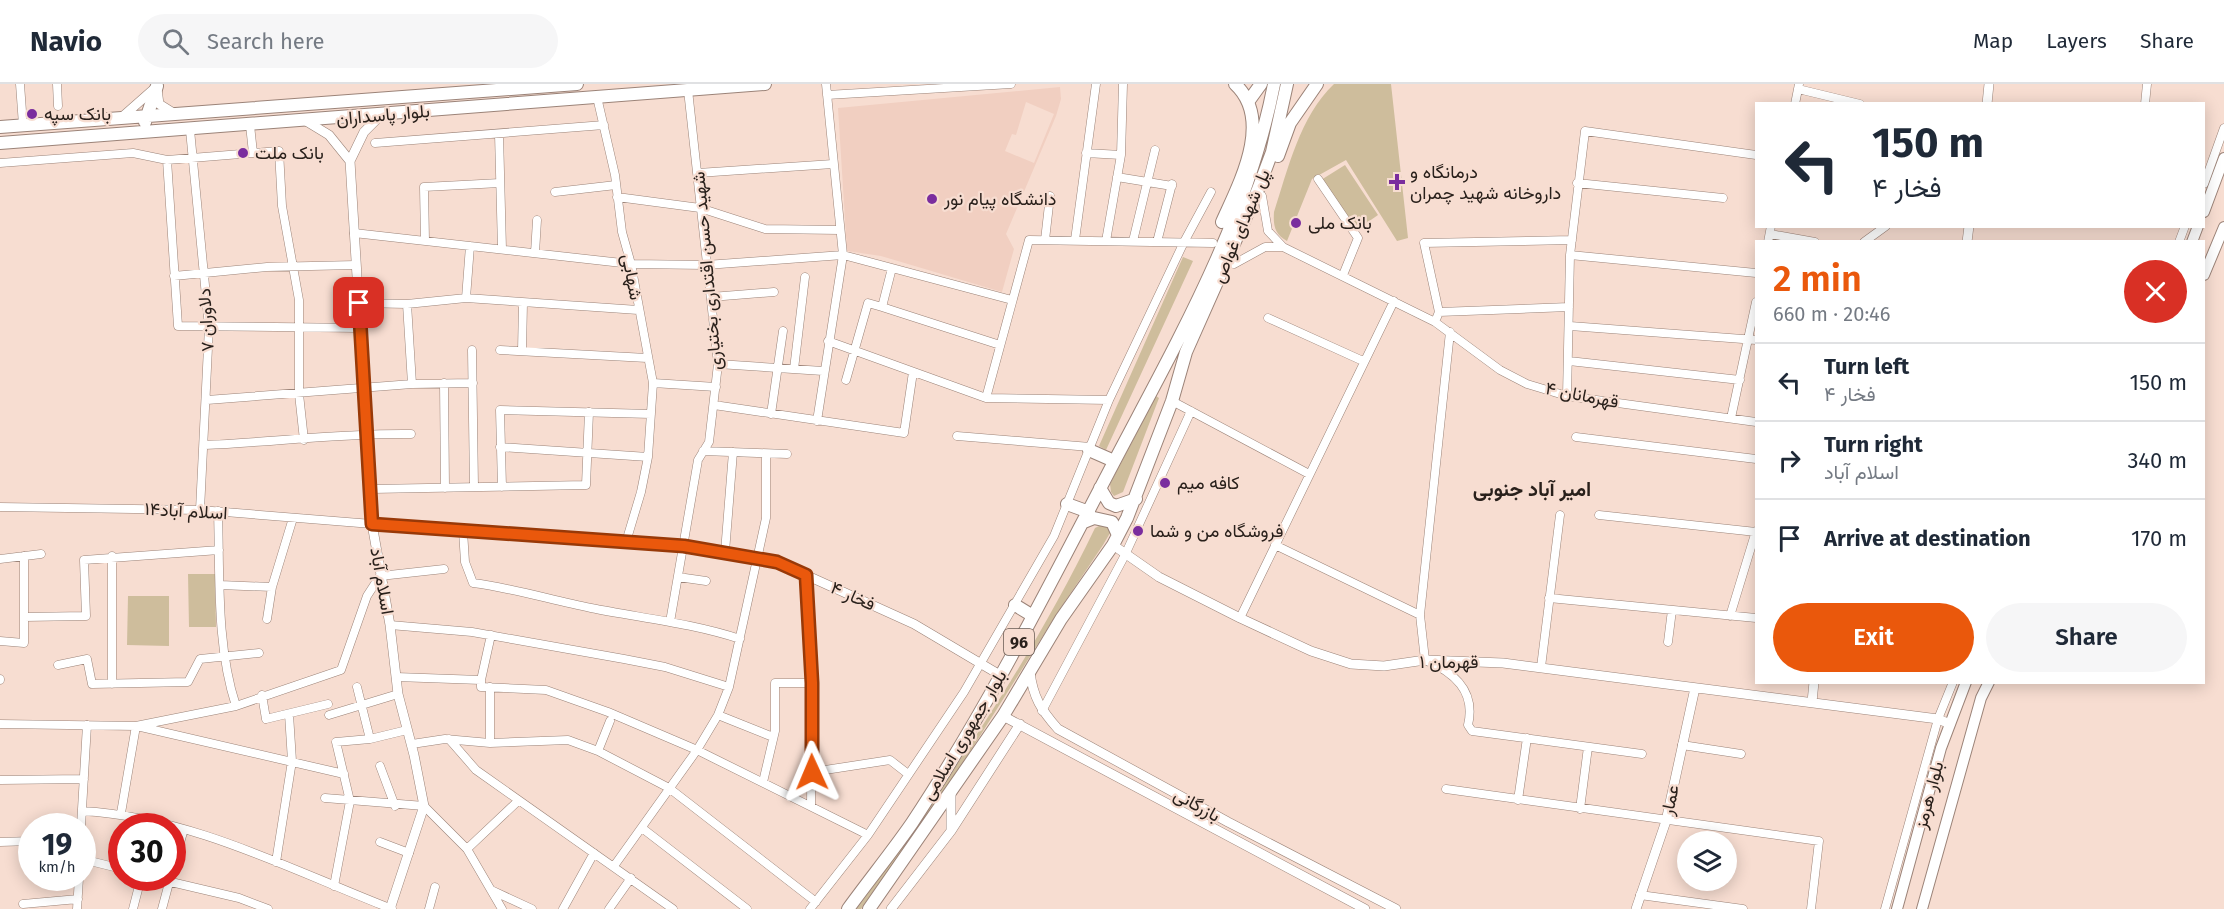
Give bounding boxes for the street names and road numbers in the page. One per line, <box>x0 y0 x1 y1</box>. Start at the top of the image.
street label: بلوار پاسداران <box>335 100 431 131</box>
street label: پل شهدای غواص <box>1207 166 1276 287</box>
street label: شهید حسن اقتداری بختیاری <box>687 171 727 371</box>
street label: شهابی <box>617 252 647 302</box>
street label: دلاوران ۷ <box>193 288 219 352</box>
street label: قهرمانان ۴ <box>1544 377 1620 413</box>
street label: اسلام آباد۱۴ <box>144 498 228 525</box>
street label: اسلام آباد <box>364 546 399 616</box>
street label: فخار ۴ <box>827 577 879 615</box>
road number: 96 <box>1004 629 1034 655</box>
street label: قهرمان ۱ <box>1419 651 1479 673</box>
street label: بلوار جمهوری اسلامی <box>916 666 1012 804</box>
street label: بلوار هرمز <box>1909 759 1949 832</box>
street label: بازرگانی <box>1170 783 1224 827</box>
street label: عمار <box>1656 783 1684 818</box>

